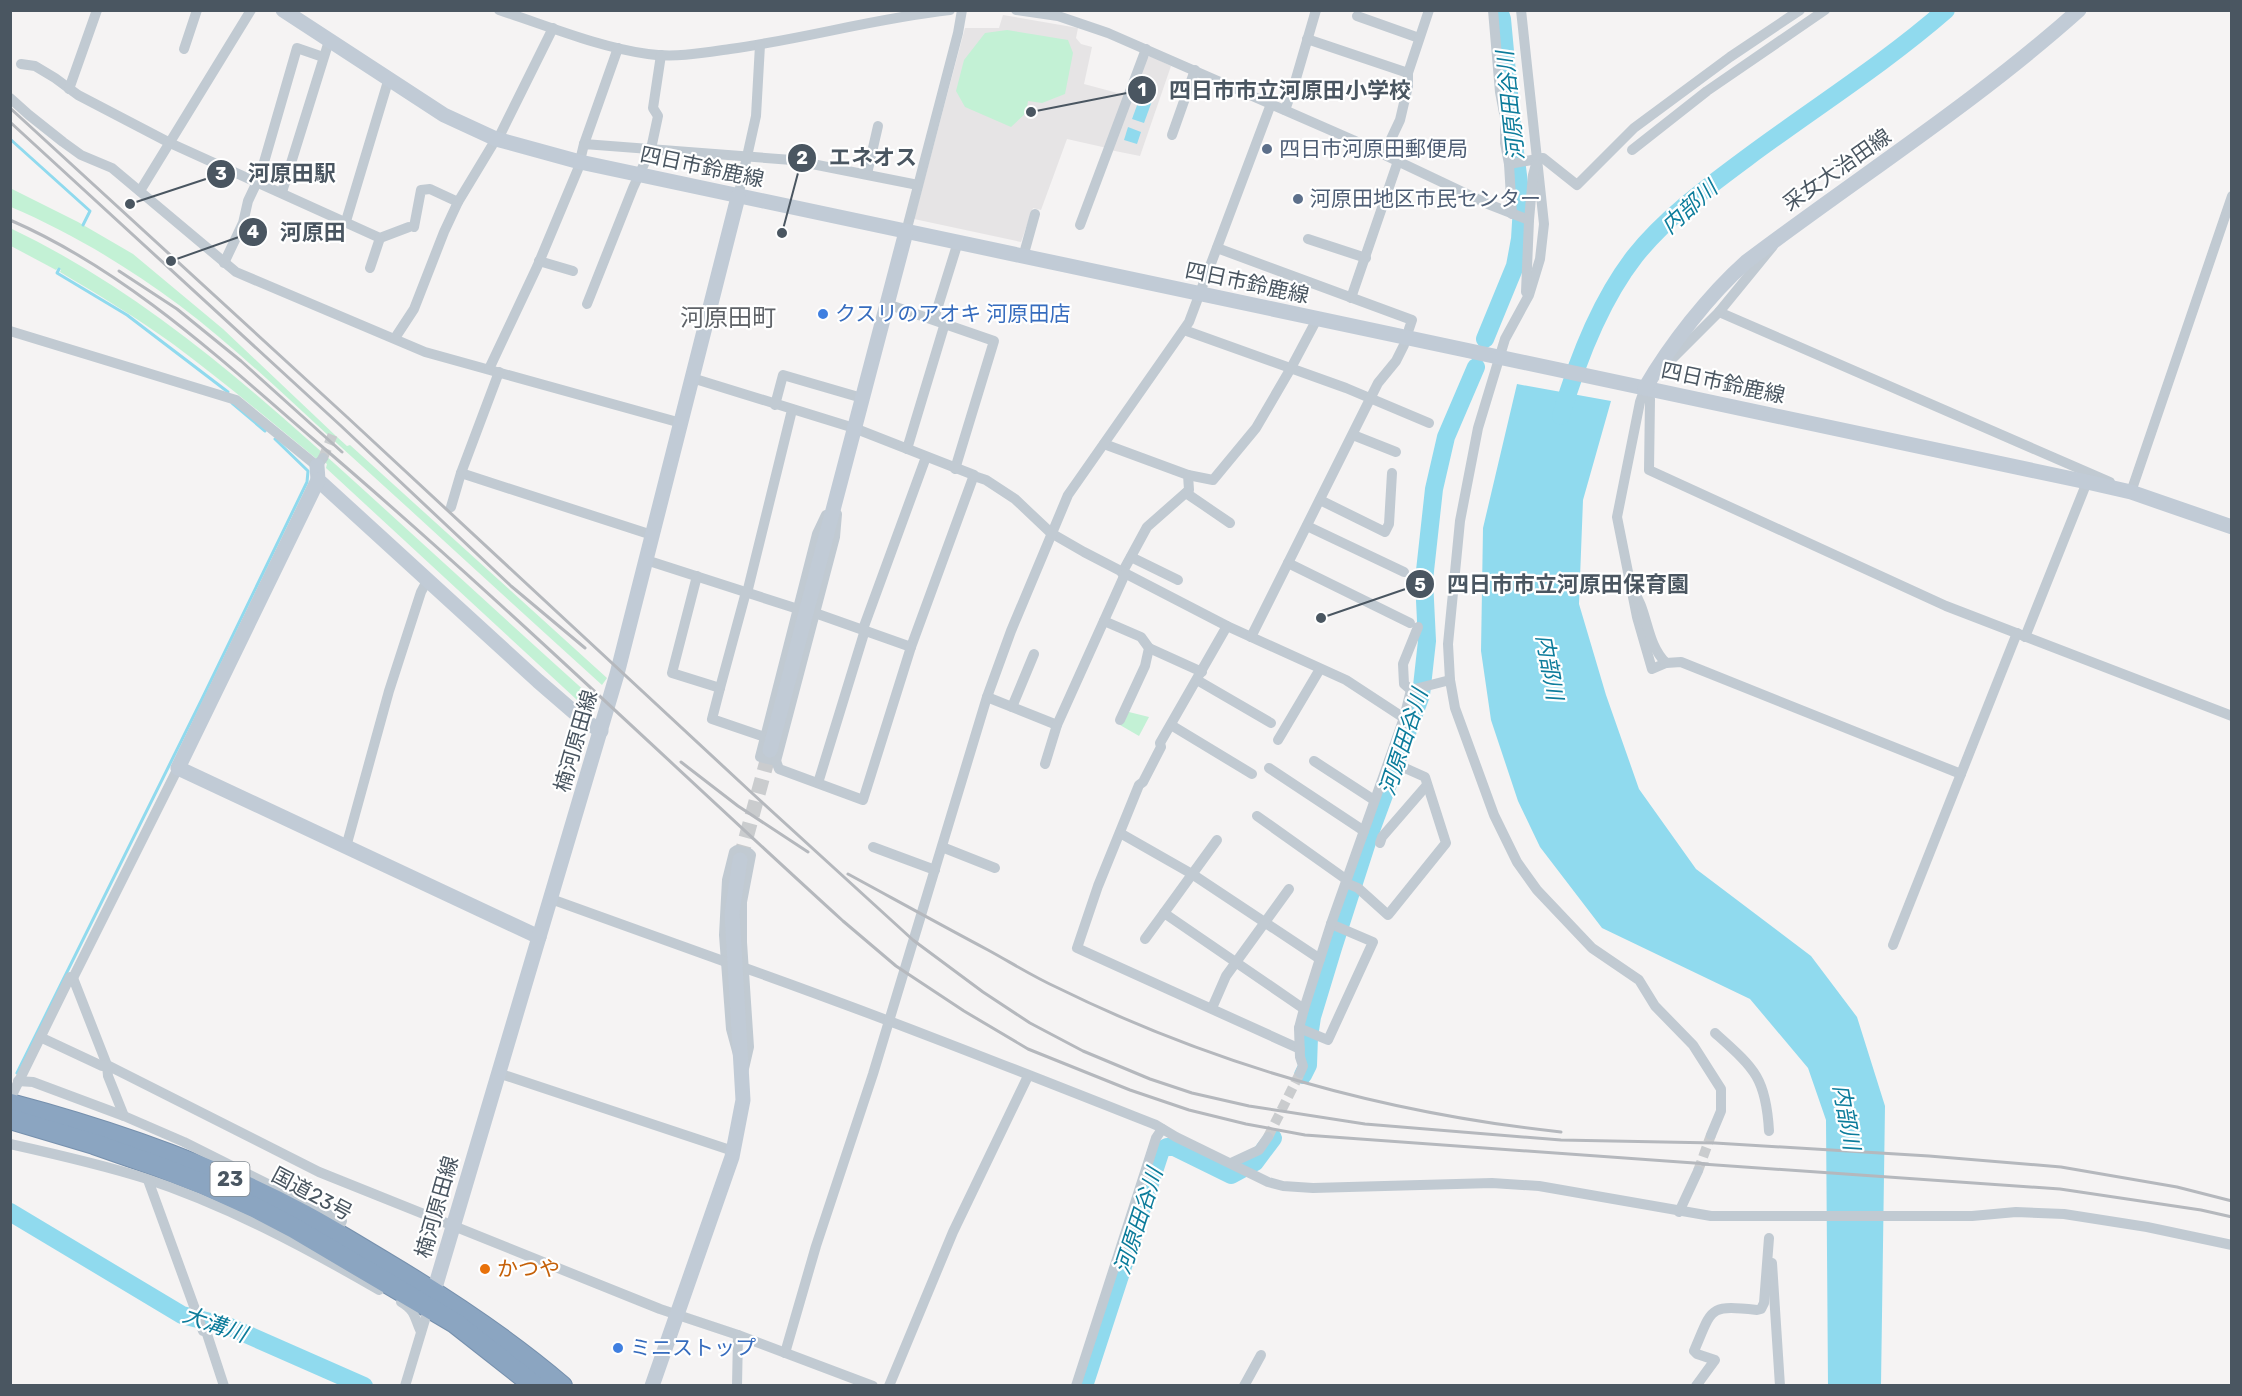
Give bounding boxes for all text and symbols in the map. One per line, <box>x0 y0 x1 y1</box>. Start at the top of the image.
water label: 河原田谷川 <box>1491 48 1530 162</box>
callout: 四日市市立河原田小学校 <box>1127 70 1423 110</box>
text: 四日市市立河原田小学校 <box>1169 77 1411 104</box>
text: 1 <box>1138 79 1146 101</box>
street label: 采女大治田線 <box>1778 123 1895 216</box>
place label: 四日市河原田郵便局 <box>1279 136 1468 161</box>
callout: エネオス <box>787 138 929 178</box>
street label: 四日市鈴鹿線 <box>638 141 766 192</box>
marker: 四日市河原田郵便局 <box>1260 142 1274 156</box>
text: エネオス <box>829 144 917 171</box>
text: 2 <box>796 147 808 169</box>
callout: 河原田駅 <box>206 154 348 194</box>
text: 河原田駅 <box>248 160 336 187</box>
text: 3 <box>215 163 227 185</box>
water label: 内部川 <box>1656 174 1724 239</box>
place label: 河原田地区市民センター <box>1310 186 1541 211</box>
marker: 河原田地区市民センター <box>1291 192 1305 206</box>
callout: 河原田 <box>238 212 358 252</box>
text: 河原田 <box>280 219 346 246</box>
text: 4 <box>247 221 259 243</box>
street label: 四日市鈴鹿線 <box>1183 257 1311 308</box>
place label: クスリのアオキ 河原田店 <box>835 301 1071 326</box>
district label: 河原田町 <box>680 304 776 332</box>
marker: クスリのアオキ 河原田店 <box>816 307 830 321</box>
street label: 四日市鈴鹿線 <box>1659 357 1787 408</box>
callout: 四日市市立河原田保育園 <box>1405 564 1701 604</box>
text: 四日市市立河原田保育園 <box>1447 571 1689 598</box>
text: 5 <box>1414 574 1426 596</box>
water label: 内部川 <box>1530 632 1569 704</box>
water label: 河原田谷川 <box>1374 684 1434 799</box>
street label: 楠河原田線 <box>549 687 602 795</box>
water label: 内部川 <box>1827 1082 1866 1154</box>
street label: 楠河原田線 <box>410 1153 463 1261</box>
road number: 23 <box>210 1162 250 1196</box>
street label: 国道23号 <box>268 1162 357 1225</box>
water label: 河原田谷川 <box>1109 1163 1169 1278</box>
place label: かつや <box>497 1256 560 1281</box>
marker: かつや <box>478 1262 492 1276</box>
water label: 大溝川 <box>179 1301 252 1349</box>
place label: ミニストップ <box>630 1335 756 1360</box>
marker: ミニストップ <box>611 1341 625 1355</box>

